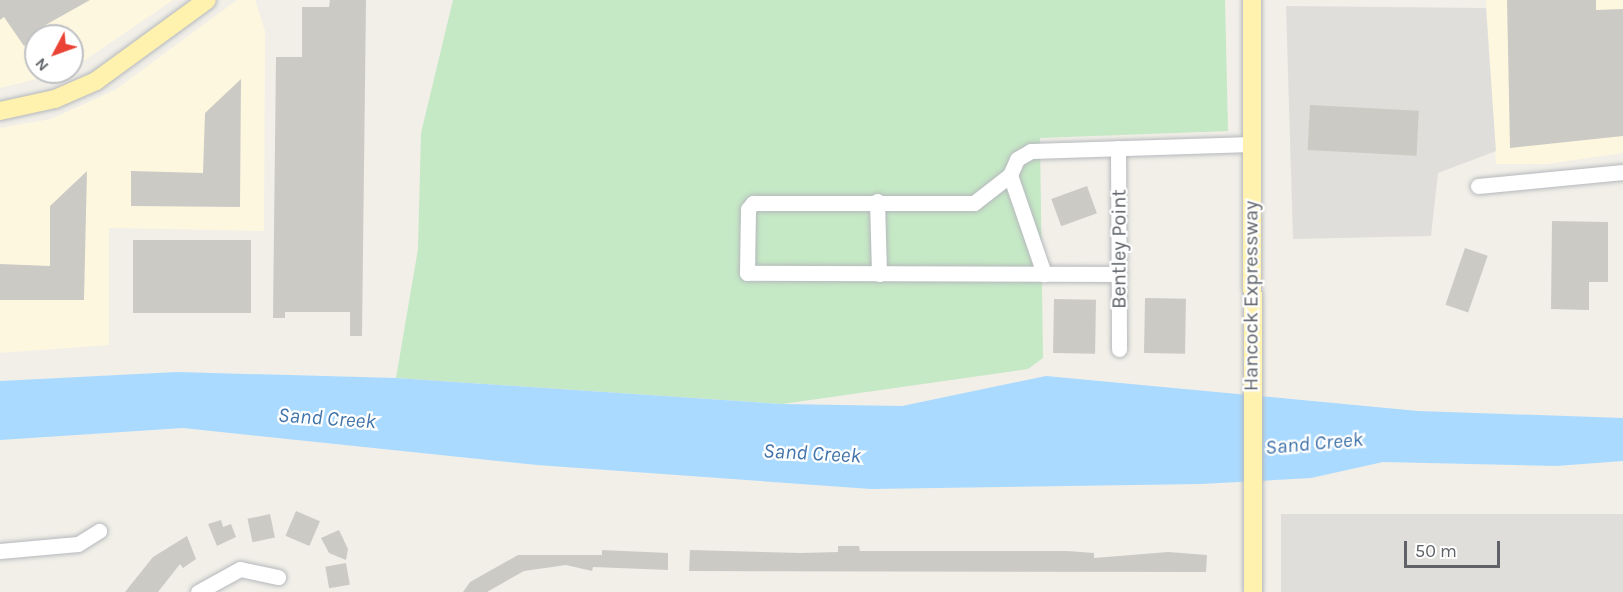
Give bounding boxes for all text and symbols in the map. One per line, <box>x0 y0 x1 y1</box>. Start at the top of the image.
north arrow <box>24 24 84 84</box>
text: N <box>31 54 52 75</box>
street label: Bentley Point <box>1107 189 1131 309</box>
street label: Hancock Expressway <box>1239 201 1263 391</box>
water label: Sand Creek <box>277 402 377 434</box>
water label: Sand Creek <box>1264 426 1364 460</box>
water label: Sand Creek <box>762 438 862 468</box>
scale bar <box>1407 529 1503 567</box>
text: 50 m <box>1415 540 1457 562</box>

